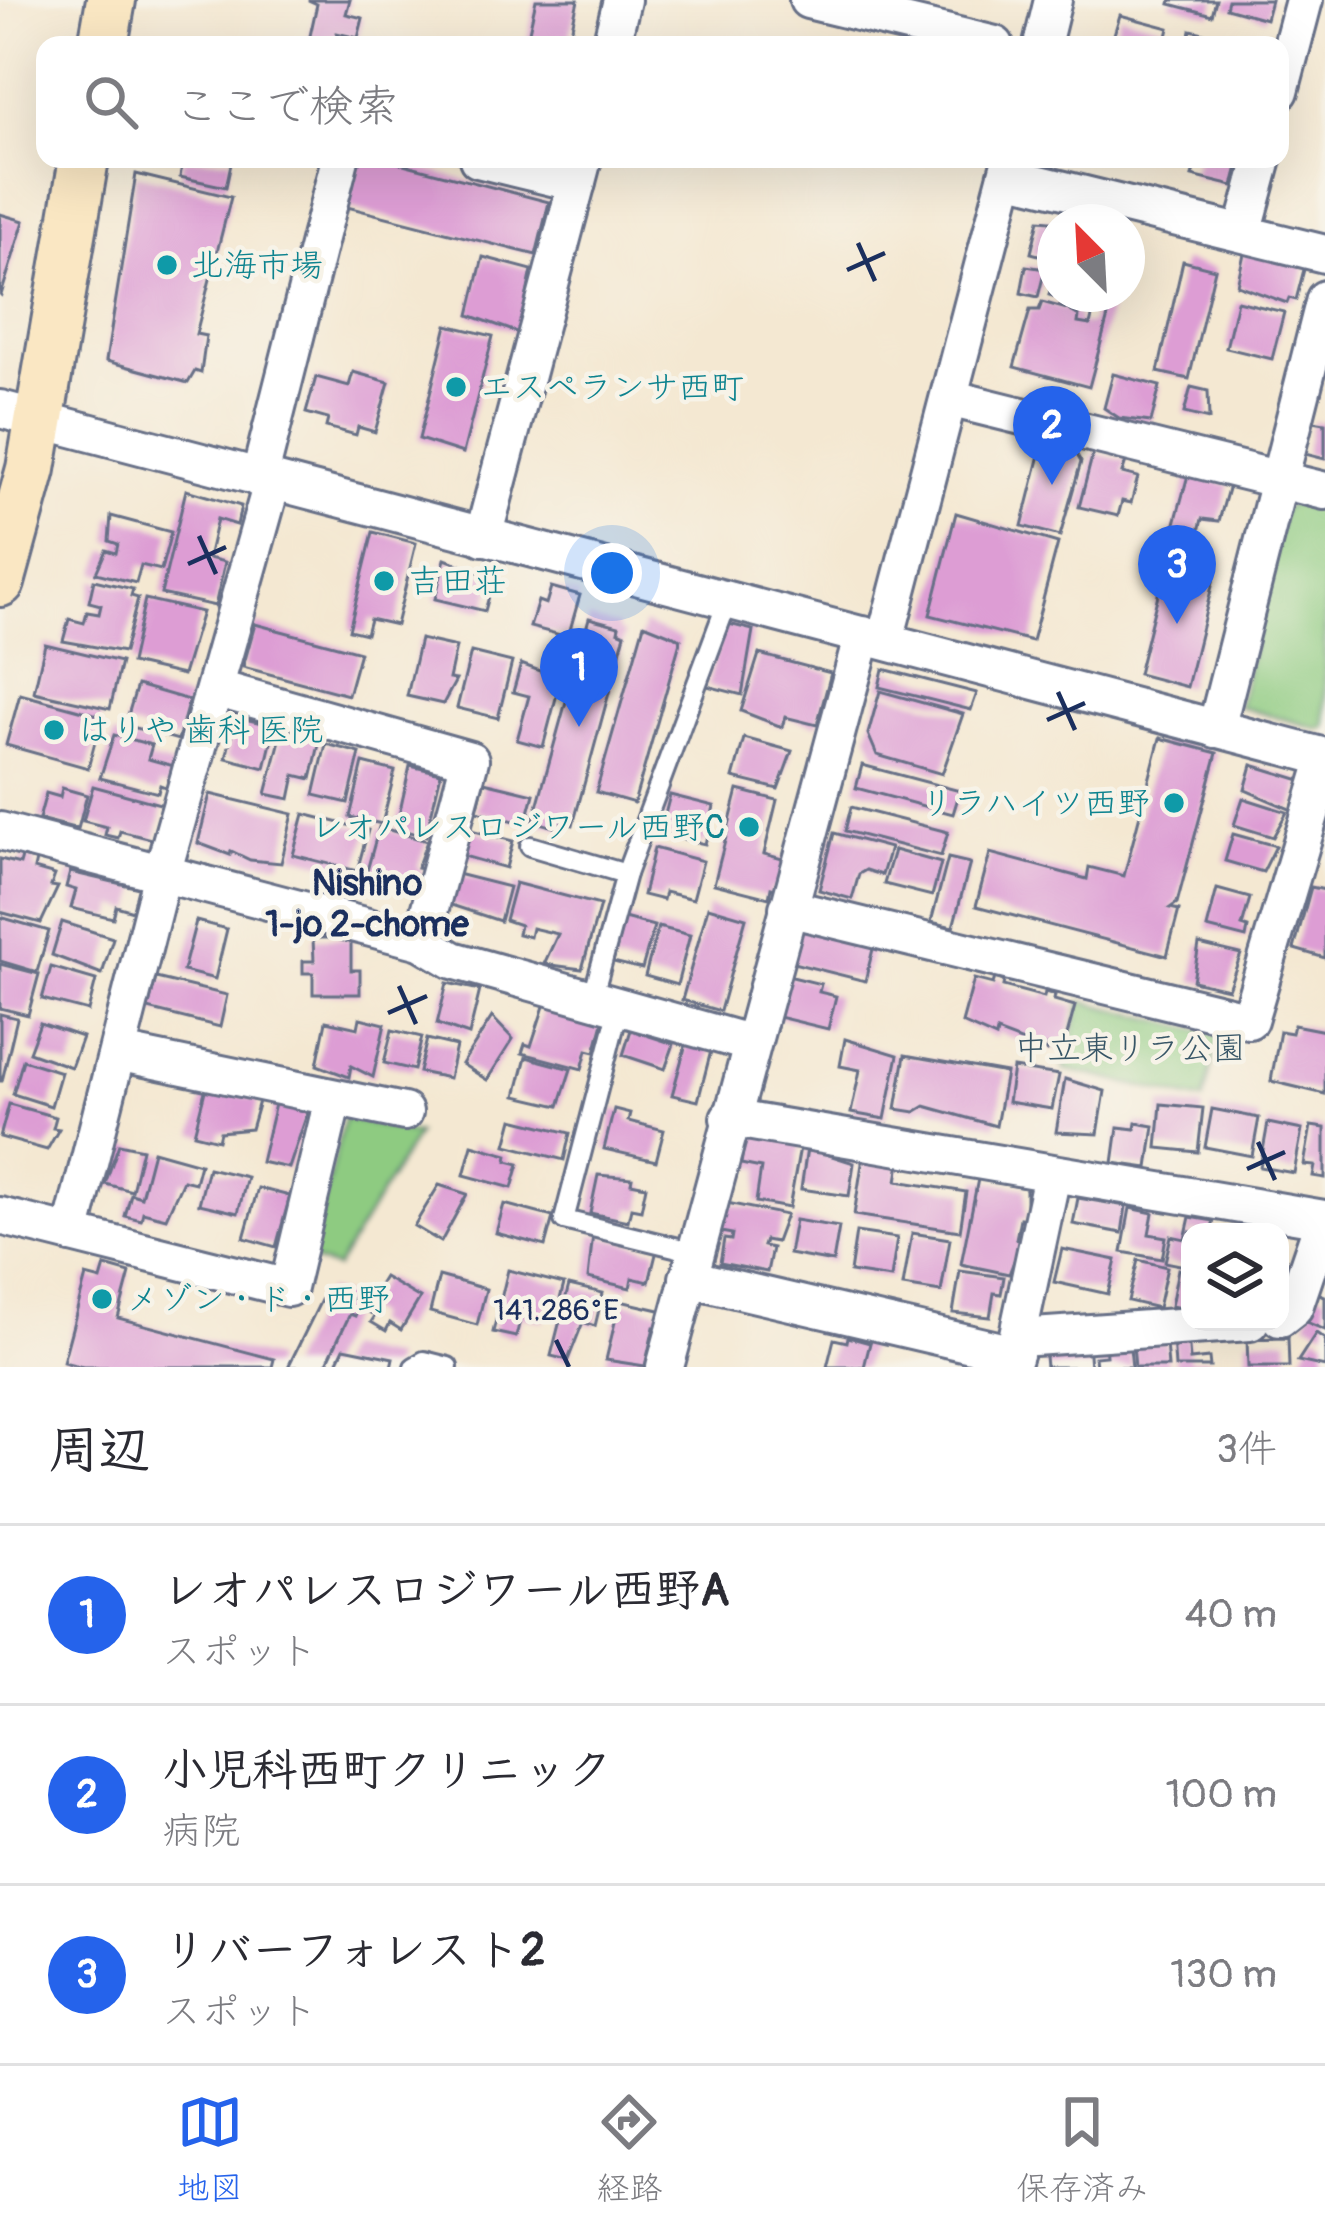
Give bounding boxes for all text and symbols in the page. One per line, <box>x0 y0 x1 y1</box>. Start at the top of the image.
search box <box>36 36 1289 168</box>
icon: search <box>78 69 144 135</box>
text: ここで検索 <box>174 79 399 135</box>
north arrow <box>1037 204 1145 312</box>
place label: 北海市場 <box>191 245 323 286</box>
marker: 北海市場 <box>154 252 180 278</box>
place label: エスペランサ西町 <box>480 367 744 408</box>
marker: エスペランサ西町 <box>443 374 469 400</box>
pin: 2 <box>1013 386 1091 485</box>
pin: 3 <box>1138 525 1216 624</box>
your location <box>582 543 642 603</box>
place label: 吉田荘 <box>408 561 507 602</box>
marker: 吉田荘 <box>371 568 397 594</box>
pin: 1 <box>540 628 618 727</box>
place label: はりや 歯科 医院 <box>78 710 323 751</box>
marker: はりや 歯科 医院 <box>41 717 67 743</box>
place label: リラハイツ西野 <box>920 783 1150 824</box>
marker: リラハイツ西野 <box>1161 790 1187 816</box>
place label: レオパレスロジワール西野C <box>311 807 725 848</box>
marker: レオパレスロジワール西野C <box>736 814 762 840</box>
district label: Nishino 1-jo 2-chome <box>265 861 470 947</box>
park label: 中立東リラ公園 <box>1015 1028 1246 1069</box>
map controls <box>1181 1223 1289 1331</box>
button: layers <box>1181 1223 1289 1331</box>
place label: メゾン・ド・西野 <box>126 1279 390 1320</box>
marker: メゾン・ド・西野 <box>89 1286 115 1312</box>
text: 141.286°E <box>493 1292 619 1329</box>
text: 周辺 <box>48 1419 150 1483</box>
text: 3件 <box>1216 1425 1277 1474</box>
text: レオパレスロジワール西野A <box>162 1563 729 1619</box>
text: 1 <box>79 1590 95 1639</box>
text: 40 m <box>1185 1590 1277 1639</box>
text: スポット <box>162 1627 318 1676</box>
text: 小児科西町クリニック <box>162 1743 612 1799</box>
text: 2 <box>76 1770 98 1819</box>
text: 100 m <box>1165 1770 1277 1819</box>
text: 病院 <box>162 1807 240 1856</box>
text: リバーフォレスト2 <box>162 1923 545 1979</box>
text: 3 <box>76 1950 98 1999</box>
text: 130 m <box>1170 1950 1277 1999</box>
text: スポット <box>162 1987 318 2036</box>
tab: 地図 <box>177 2089 243 2209</box>
tab: 経路 <box>596 2089 662 2209</box>
tab: 保存済み <box>1016 2089 1148 2209</box>

